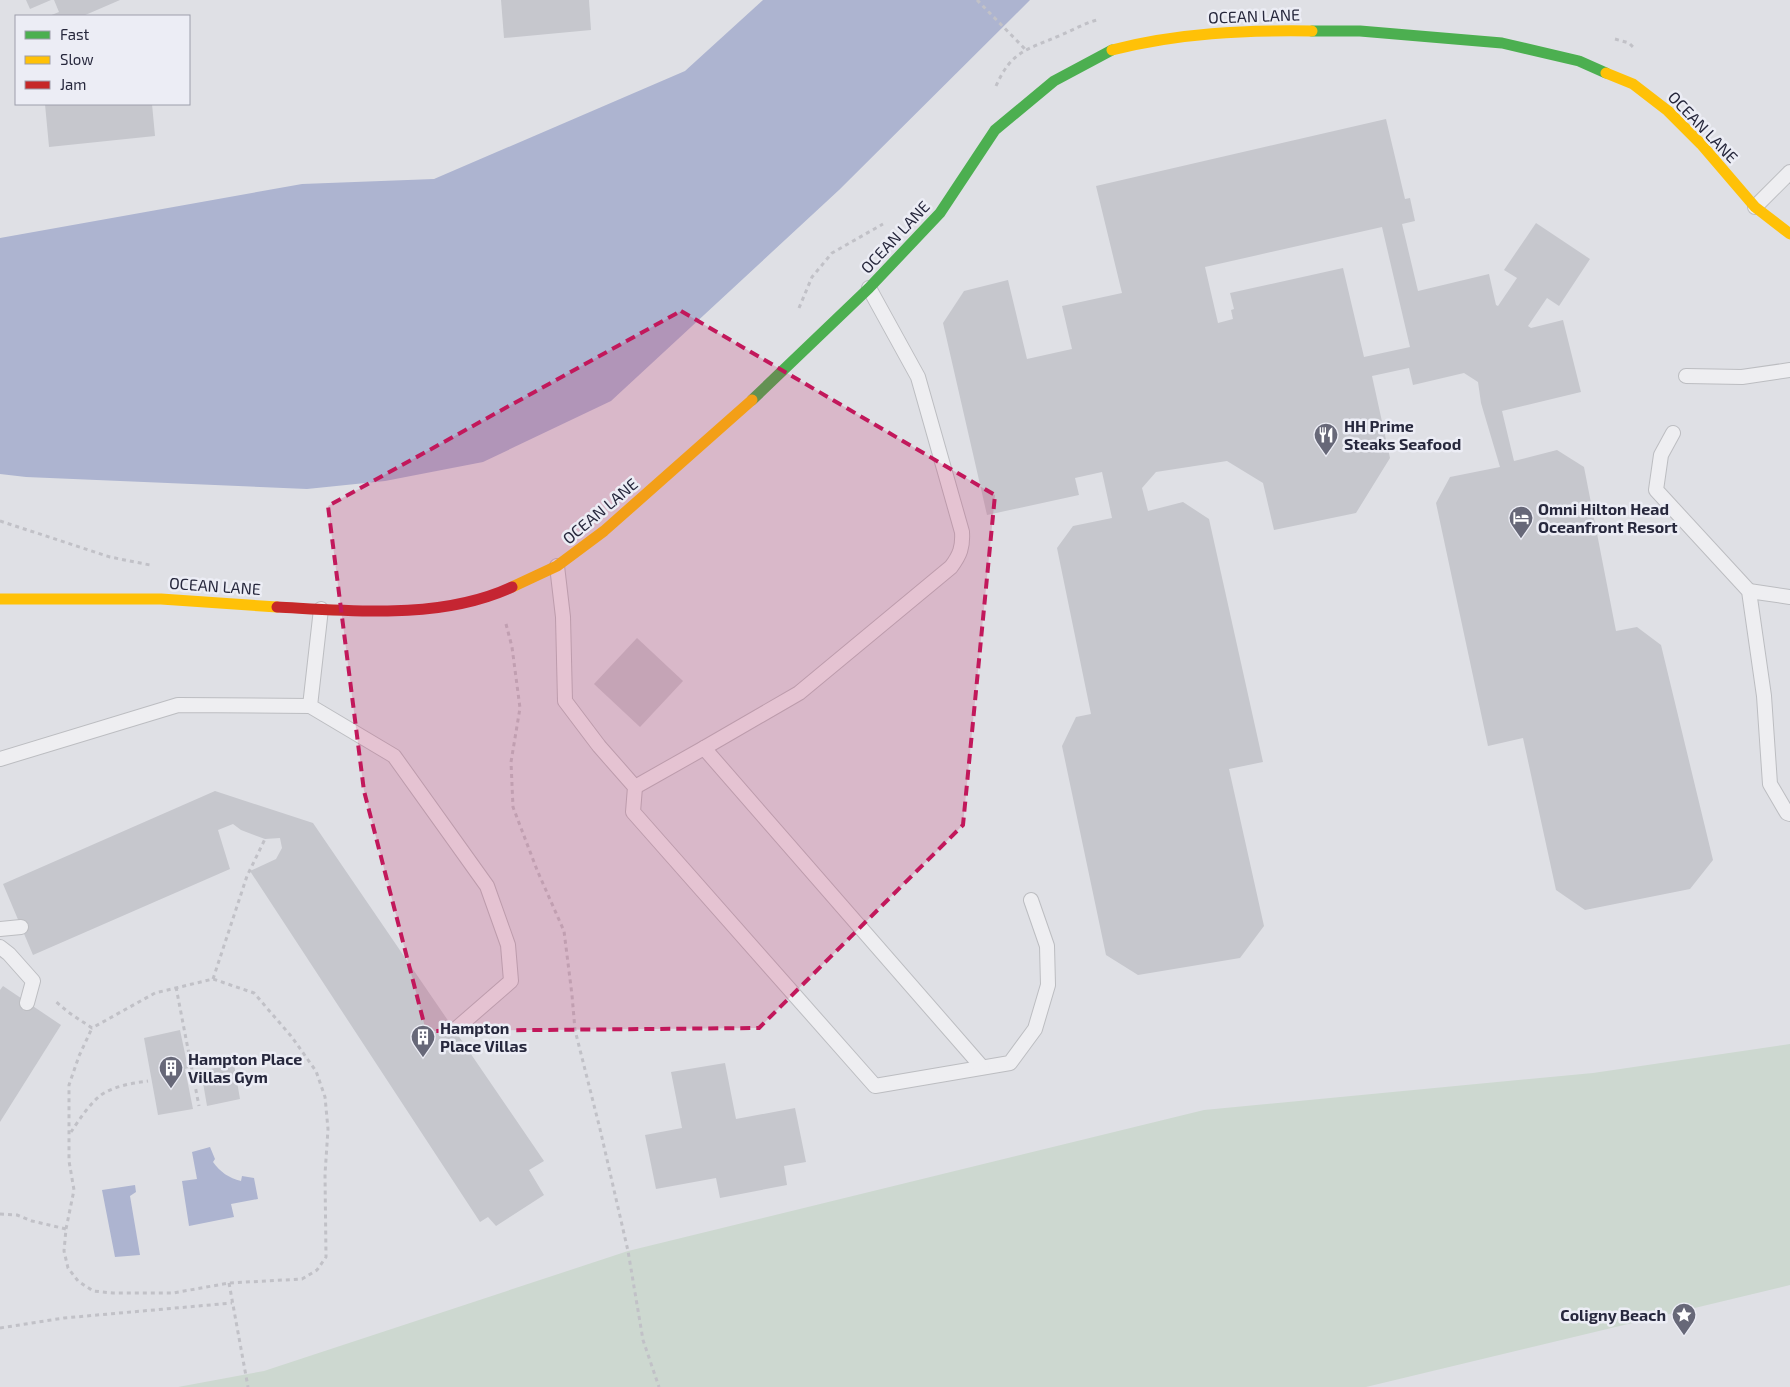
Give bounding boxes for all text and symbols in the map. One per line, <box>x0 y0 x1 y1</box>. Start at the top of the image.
street label: OCEAN LANE <box>1208 4 1300 27</box>
legend <box>15 15 190 105</box>
text: Fast <box>60 25 90 43</box>
text: Slow <box>60 50 94 68</box>
text: Jam <box>60 75 86 93</box>
street label: OCEAN LANE <box>1665 87 1742 166</box>
street label: OCEAN LANE <box>856 197 933 277</box>
place label: HH Prime Steaks Seafood <box>1344 416 1461 453</box>
restaurant icon: HH Prime Steaks Seafood <box>1313 422 1339 456</box>
street label: OCEAN LANE <box>558 474 641 547</box>
place label: Omni Hilton Head Oceanfront Resort <box>1538 499 1678 536</box>
hotel icon: Omni Hilton Head Oceanfront Resort <box>1508 505 1534 539</box>
street label: OCEAN LANE <box>168 573 262 598</box>
place label: Hampton Place Villas <box>440 1018 527 1055</box>
building icon: Hampton Place Villas <box>410 1024 436 1058</box>
place label: Hampton Place Villas Gym <box>188 1049 302 1087</box>
building icon: Hampton Place Villas Gym <box>158 1055 184 1089</box>
place icon: Coligny Beach <box>1671 1302 1697 1336</box>
place label: Coligny Beach <box>1560 1305 1666 1325</box>

